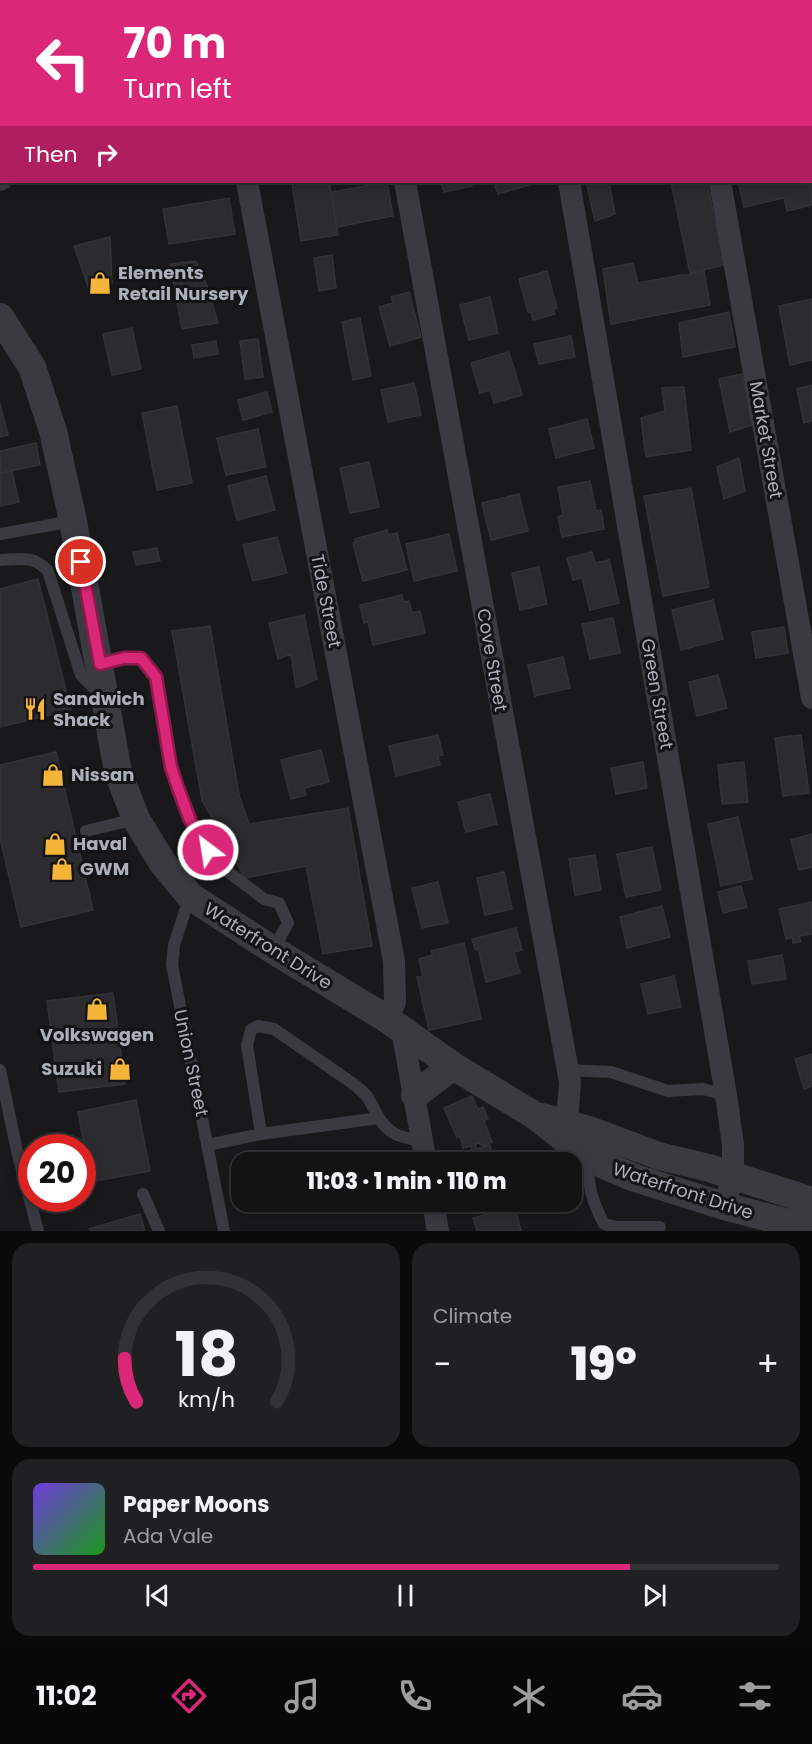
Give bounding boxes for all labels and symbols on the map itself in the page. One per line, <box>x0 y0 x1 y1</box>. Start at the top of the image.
place label: Elements Retail Nursery <box>118 260 249 306</box>
shop icon: Elements Retail Nursery <box>87 270 113 296</box>
street label: Market Street <box>744 379 789 501</box>
pin <box>55 536 106 587</box>
street label: Tide Street <box>305 552 348 650</box>
street label: Cove Street <box>471 606 514 713</box>
street label: Green Street <box>635 637 680 751</box>
place label: Sandwich Shack <box>53 686 145 732</box>
restaurant icon: Sandwich Shack <box>22 696 48 722</box>
shop icon: Nissan <box>40 762 66 788</box>
place label: Nissan <box>71 762 134 787</box>
position arrow <box>176 818 240 882</box>
shop icon: Haval <box>42 831 68 857</box>
place label: Haval <box>73 831 127 856</box>
shop icon: GWM <box>49 856 75 882</box>
place label: GWM <box>80 856 129 881</box>
street label: Waterfront Drive <box>200 896 337 995</box>
shop icon: Volkswagen <box>84 996 110 1022</box>
street label: Union Street <box>168 1007 215 1119</box>
place label: Volkswagen <box>40 1022 154 1047</box>
place label: Suzuki <box>41 1056 102 1081</box>
shop icon: Suzuki <box>107 1056 133 1082</box>
speed limit sign: 20 <box>18 1134 96 1212</box>
street label: Waterfront Drive <box>610 1156 757 1225</box>

